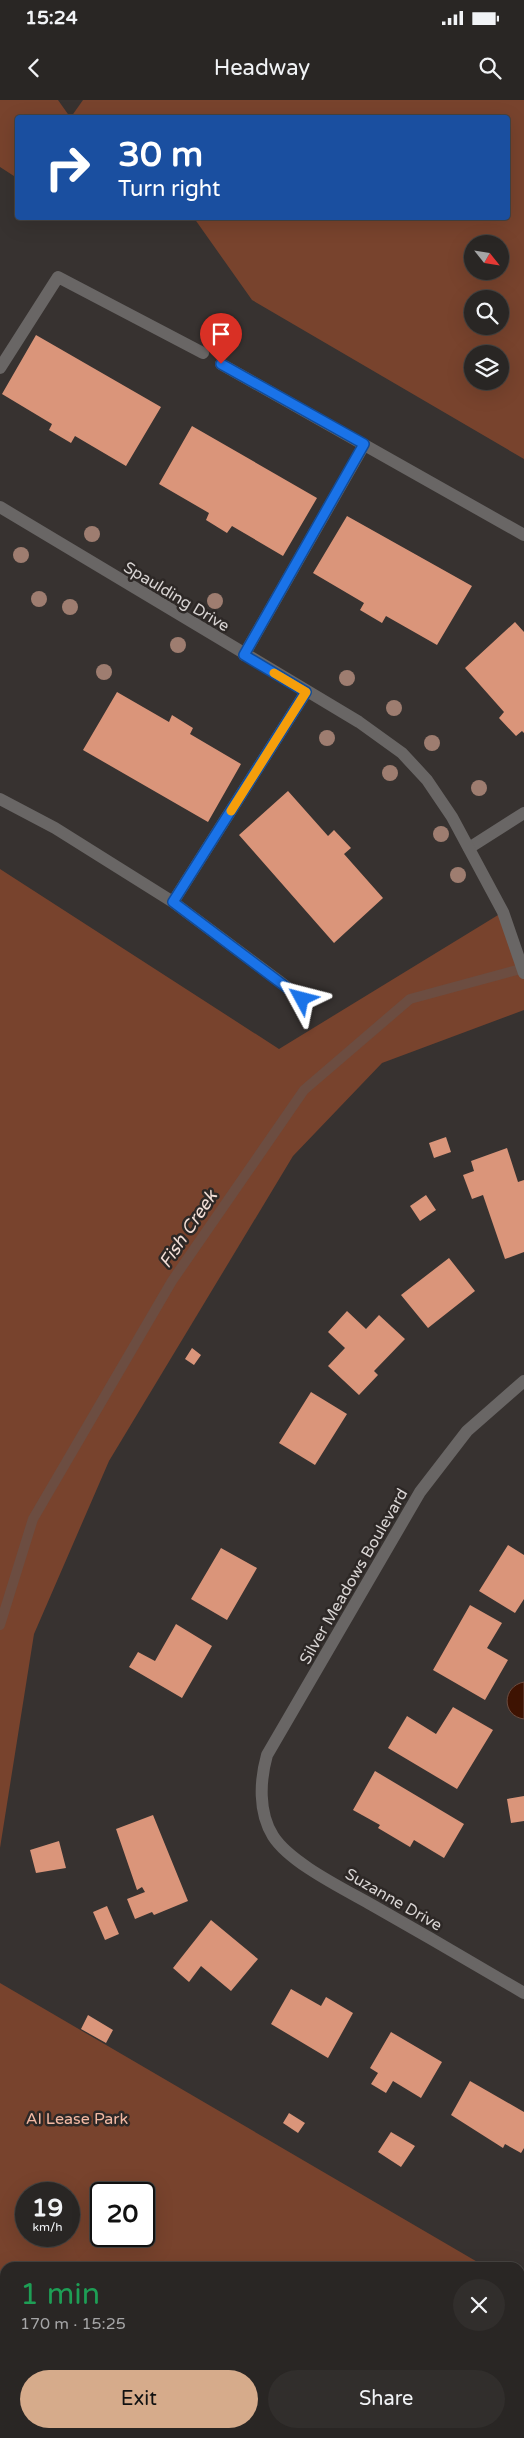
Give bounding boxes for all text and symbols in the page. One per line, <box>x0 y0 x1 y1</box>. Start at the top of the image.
text: 15:24 <box>25 7 78 29</box>
icon: back <box>20 54 48 82</box>
icon: search <box>476 54 504 82</box>
text: Headway <box>214 55 310 81</box>
text: 30 m <box>118 134 203 176</box>
icon: right <box>35 135 100 200</box>
text: Turn right <box>118 176 220 202</box>
north arrow <box>464 235 509 280</box>
map controls <box>464 235 509 390</box>
button: search <box>464 290 509 335</box>
pin <box>200 313 242 364</box>
icon: arrive <box>207 320 235 348</box>
button: layers <box>464 345 509 390</box>
street label: Spaulding Drive <box>120 557 233 636</box>
position arrow <box>275 972 327 1024</box>
water label: Fish Creek <box>154 1185 223 1272</box>
street label: Silver Meadows Boulevard <box>295 1485 412 1668</box>
street label: Suzanne Drive <box>342 1864 445 1936</box>
park label: Al Lease Park <box>26 2109 128 2129</box>
speed limit sign: 20 <box>90 2182 155 2247</box>
text: 19 <box>32 2193 63 2223</box>
text: km/h <box>32 2220 63 2234</box>
text: 1 min <box>20 2276 100 2313</box>
button: close <box>453 2279 505 2331</box>
text: 170 m · 15:25 <box>20 2314 126 2334</box>
button: Exit <box>20 2370 258 2428</box>
button: Share <box>268 2370 505 2428</box>

